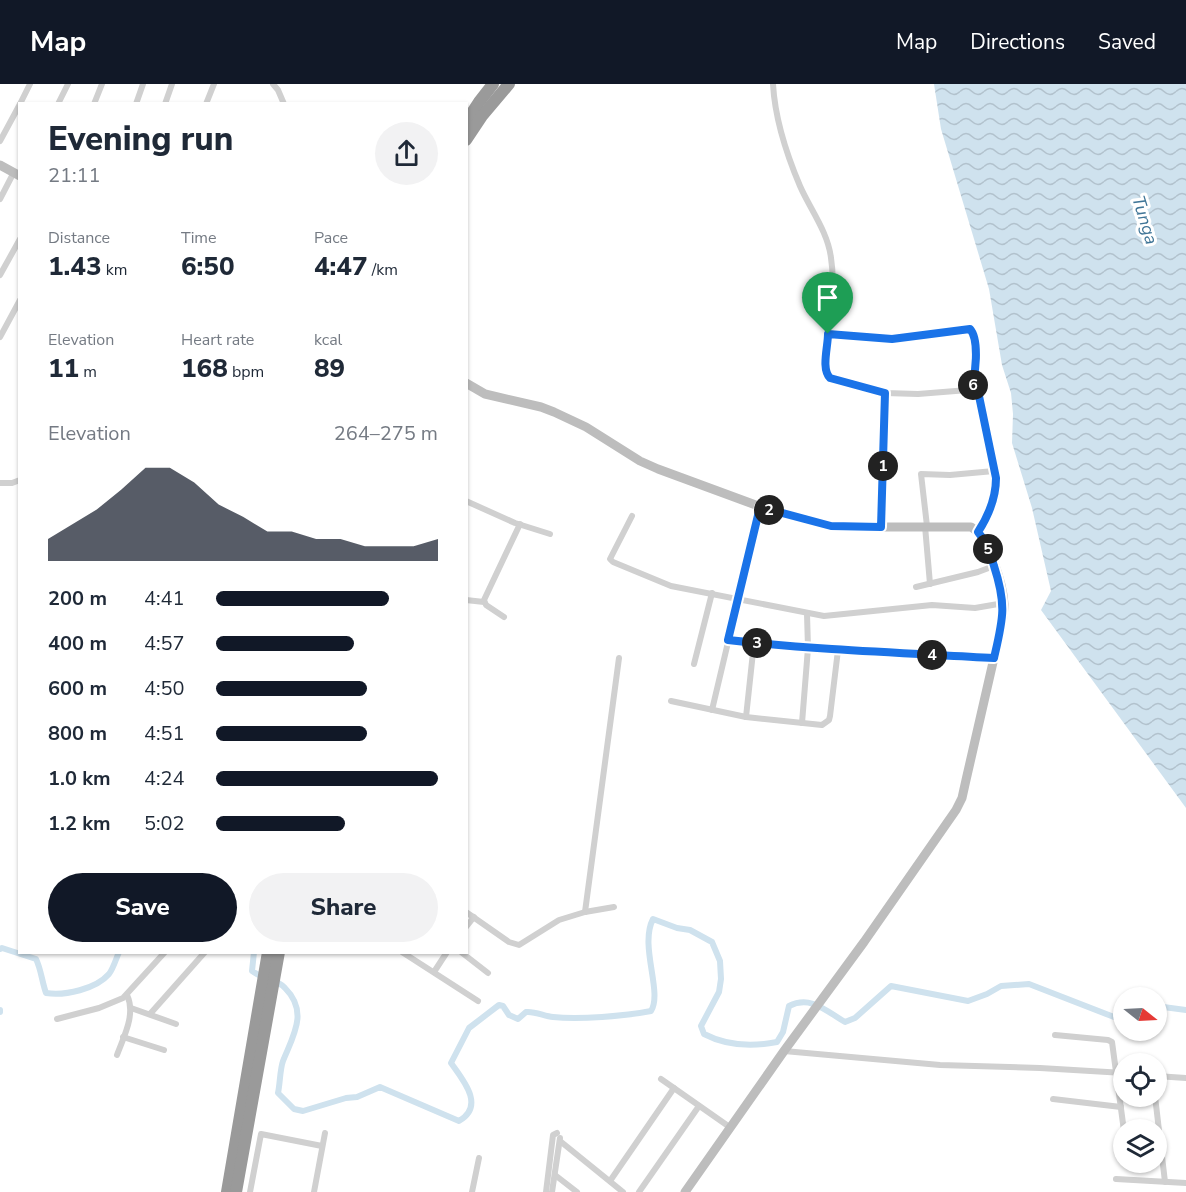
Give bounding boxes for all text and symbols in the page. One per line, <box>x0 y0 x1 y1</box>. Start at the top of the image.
text: Map <box>30 23 86 61</box>
text: Map <box>896 28 937 56</box>
text: Directions <box>970 28 1065 56</box>
text: Saved <box>1098 28 1156 56</box>
text: Evening run <box>48 117 233 162</box>
button: share <box>375 122 438 185</box>
text: 21:11 <box>48 162 101 189</box>
water label: Tunga <box>1126 193 1164 247</box>
text: Distance <box>48 227 110 249</box>
text: Time <box>181 227 217 249</box>
text: Pace <box>314 227 348 249</box>
text: 1.43 <box>48 249 102 284</box>
text: 6:50 <box>181 249 235 284</box>
text: 4:47 <box>314 249 368 284</box>
text: km <box>102 259 127 281</box>
text: /km <box>368 259 398 281</box>
pin <box>802 272 853 334</box>
icon: arrive <box>811 281 844 314</box>
text: Elevation <box>48 329 114 351</box>
text: Heart rate <box>181 329 254 351</box>
text: kcal <box>314 329 342 351</box>
text: 11 <box>48 351 79 386</box>
text: 168 <box>181 351 228 386</box>
text: 89 <box>314 351 345 386</box>
text: m <box>79 361 97 383</box>
text: bpm <box>228 361 264 383</box>
pin: 6 <box>958 370 988 400</box>
text: 6 <box>968 374 978 396</box>
text: Elevation <box>48 420 131 447</box>
text: 264–275 m <box>334 420 438 447</box>
pin: 1 <box>868 451 898 481</box>
text: 1 <box>878 455 888 477</box>
pin: 2 <box>754 495 784 525</box>
text: 2 <box>764 499 774 521</box>
pin: 5 <box>973 534 1003 564</box>
text: 5 <box>983 538 993 560</box>
text: 200 m <box>48 585 107 612</box>
text: 4:41 <box>144 585 185 612</box>
pin: 3 <box>742 628 772 658</box>
text: 400 m <box>48 630 107 657</box>
text: 4:57 <box>144 630 185 657</box>
text: 3 <box>752 632 762 654</box>
pin: 4 <box>917 640 947 670</box>
text: 4 <box>927 644 937 666</box>
text: 600 m <box>48 675 107 702</box>
text: 4:50 <box>144 675 185 702</box>
text: 800 m <box>48 720 107 747</box>
text: 4:51 <box>144 720 185 747</box>
text: 1.0 km <box>48 765 111 792</box>
text: 4:24 <box>144 765 185 792</box>
text: 1.2 km <box>48 810 111 837</box>
text: 5:02 <box>144 810 185 837</box>
button: Save <box>48 873 237 942</box>
button: Share <box>249 873 438 942</box>
north arrow <box>1113 987 1167 1041</box>
map controls <box>1113 987 1167 1173</box>
button: locate <box>1113 1053 1167 1107</box>
button: layers <box>1113 1119 1167 1173</box>

